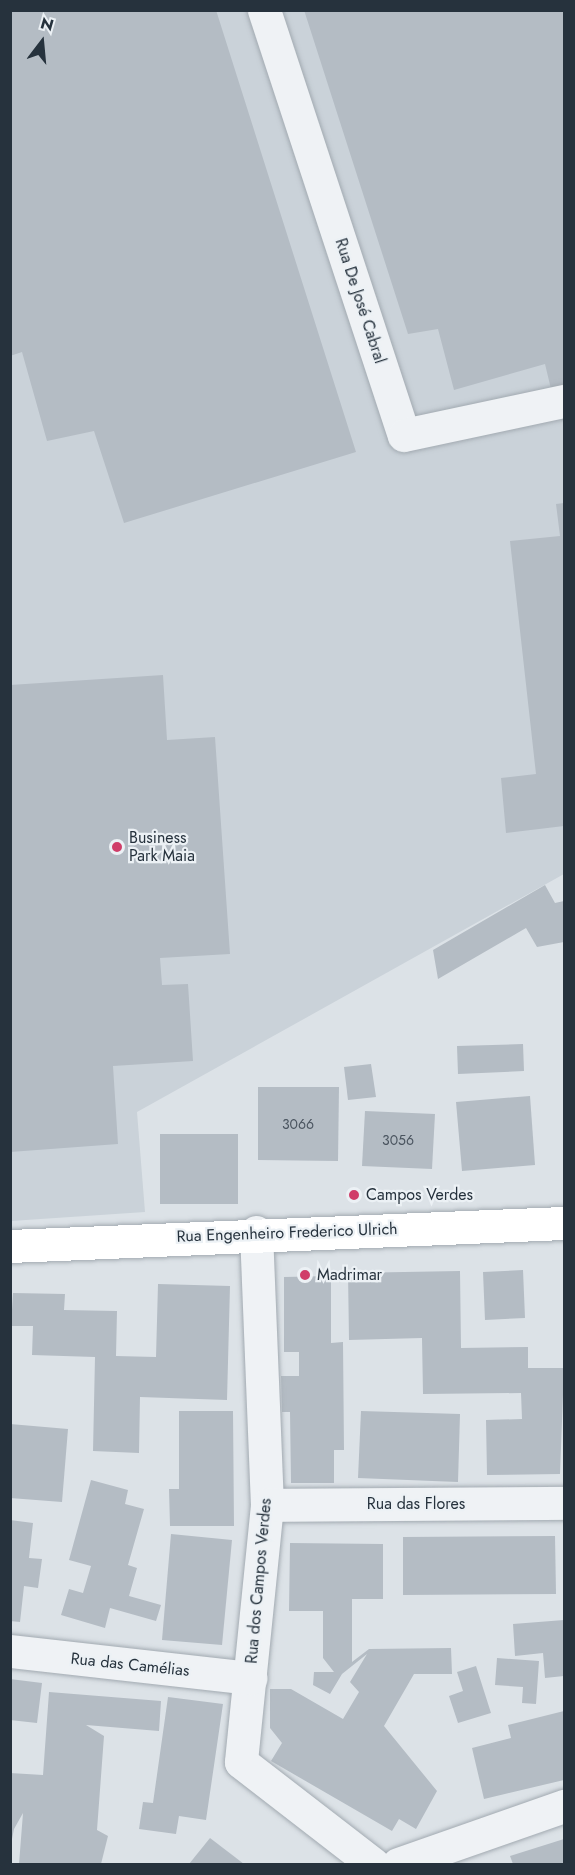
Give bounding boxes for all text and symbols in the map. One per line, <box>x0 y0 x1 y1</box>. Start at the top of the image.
text: N <box>38 11 56 37</box>
north arrow <box>12 12 72 72</box>
street label: Rua De José Cabral <box>331 236 389 366</box>
place label: Business Park Maia <box>129 828 195 866</box>
marker: Business Park Maia <box>110 840 124 854</box>
house number: 3066 <box>282 1116 314 1132</box>
house number: 3056 <box>382 1132 414 1148</box>
place label: Campos Verdes <box>366 1185 473 1205</box>
marker: Campos Verdes <box>347 1188 361 1202</box>
street label: Rua Engenheiro Frederico Ulrich <box>176 1220 398 1246</box>
place label: Madrimar <box>317 1265 382 1285</box>
marker: Madrimar <box>298 1268 312 1282</box>
street label: Rua das Flores <box>367 1494 465 1514</box>
street label: Rua dos Campos Verdes <box>242 1497 276 1665</box>
street label: Rua das Camélias <box>70 1649 190 1681</box>

